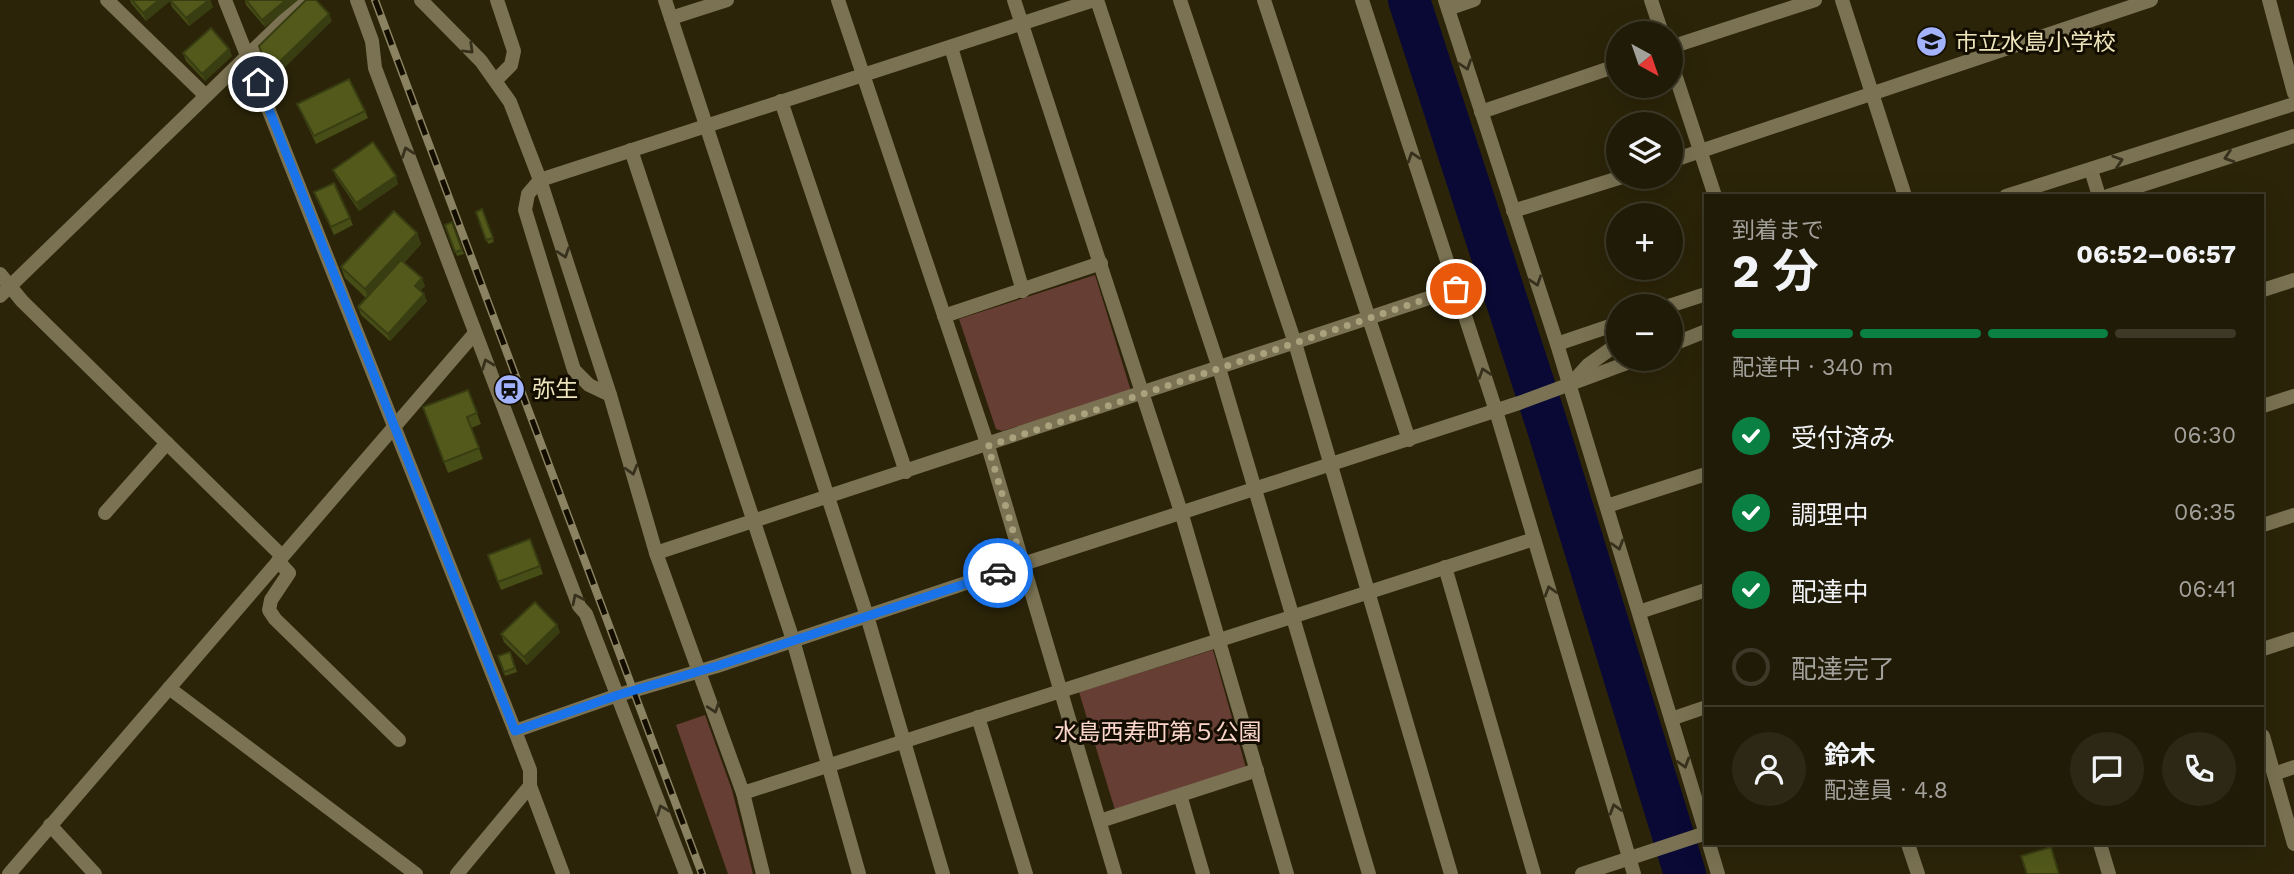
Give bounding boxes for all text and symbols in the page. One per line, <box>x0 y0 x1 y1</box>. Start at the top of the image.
north arrow <box>1606 21 1684 98</box>
map controls <box>1606 21 1683 371</box>
school or university icon: 市立水島小学校 <box>1915 25 1949 59</box>
place label: 市立水島小学校 <box>1955 29 2116 56</box>
one-way arrow <box>460 41 473 54</box>
pin <box>228 52 288 112</box>
one-way arrow <box>1458 58 1472 71</box>
icon: home <box>239 63 277 101</box>
button: layers <box>1606 112 1683 189</box>
one-way arrow <box>401 146 415 158</box>
one-way arrow <box>2223 148 2235 163</box>
one-way arrow <box>1407 151 1421 163</box>
one-way arrow <box>2111 155 2124 169</box>
button: + <box>1606 203 1683 280</box>
text: 到着まで <box>1732 217 1824 244</box>
text: 06:52–06:57 <box>2076 239 2236 269</box>
text: 2 分 <box>1732 244 1819 298</box>
one-way arrow <box>556 246 570 258</box>
pin <box>1426 259 1486 319</box>
icon: bag <box>1437 270 1475 308</box>
one-way arrow <box>1528 275 1543 287</box>
button: − <box>1606 294 1683 371</box>
text: 配達中 · 340 m <box>1732 354 1893 381</box>
one-way arrow <box>481 359 495 371</box>
one-way arrow <box>1477 367 1492 379</box>
station icon: 弥生 <box>492 372 526 406</box>
place label: 弥生 <box>532 376 578 403</box>
icon: check <box>1732 417 1770 455</box>
text: 06:30 <box>2173 422 2236 449</box>
text: 受付済み <box>1791 423 1895 453</box>
one-way arrow <box>623 464 638 476</box>
icon: check <box>1732 494 1770 532</box>
text: 06:35 <box>2174 499 2236 526</box>
text: 調理中 <box>1791 500 1869 530</box>
courier <box>963 538 1033 608</box>
one-way arrow <box>1610 539 1625 551</box>
icon: car <box>979 554 1017 592</box>
icon: check <box>1732 571 1770 609</box>
text: 06:41 <box>2178 576 2236 603</box>
text: 配達中 <box>1791 577 1869 607</box>
one-way arrow <box>1543 585 1558 597</box>
one-way arrow <box>572 594 586 606</box>
text: 配達完了 <box>1791 654 1895 684</box>
one-way arrow <box>706 701 720 713</box>
park label: 水島西寿町第５公園 <box>1055 719 1262 746</box>
button: person <box>1732 732 1806 806</box>
button: chat <box>2070 732 2144 806</box>
button: phone <box>2162 732 2236 806</box>
text: 鈴木 <box>1824 740 1876 770</box>
one-way arrow <box>1676 757 1691 769</box>
text: 配達員 · 4.8 <box>1824 777 1948 804</box>
one-way arrow <box>1608 803 1623 815</box>
one-way arrow <box>656 805 670 817</box>

